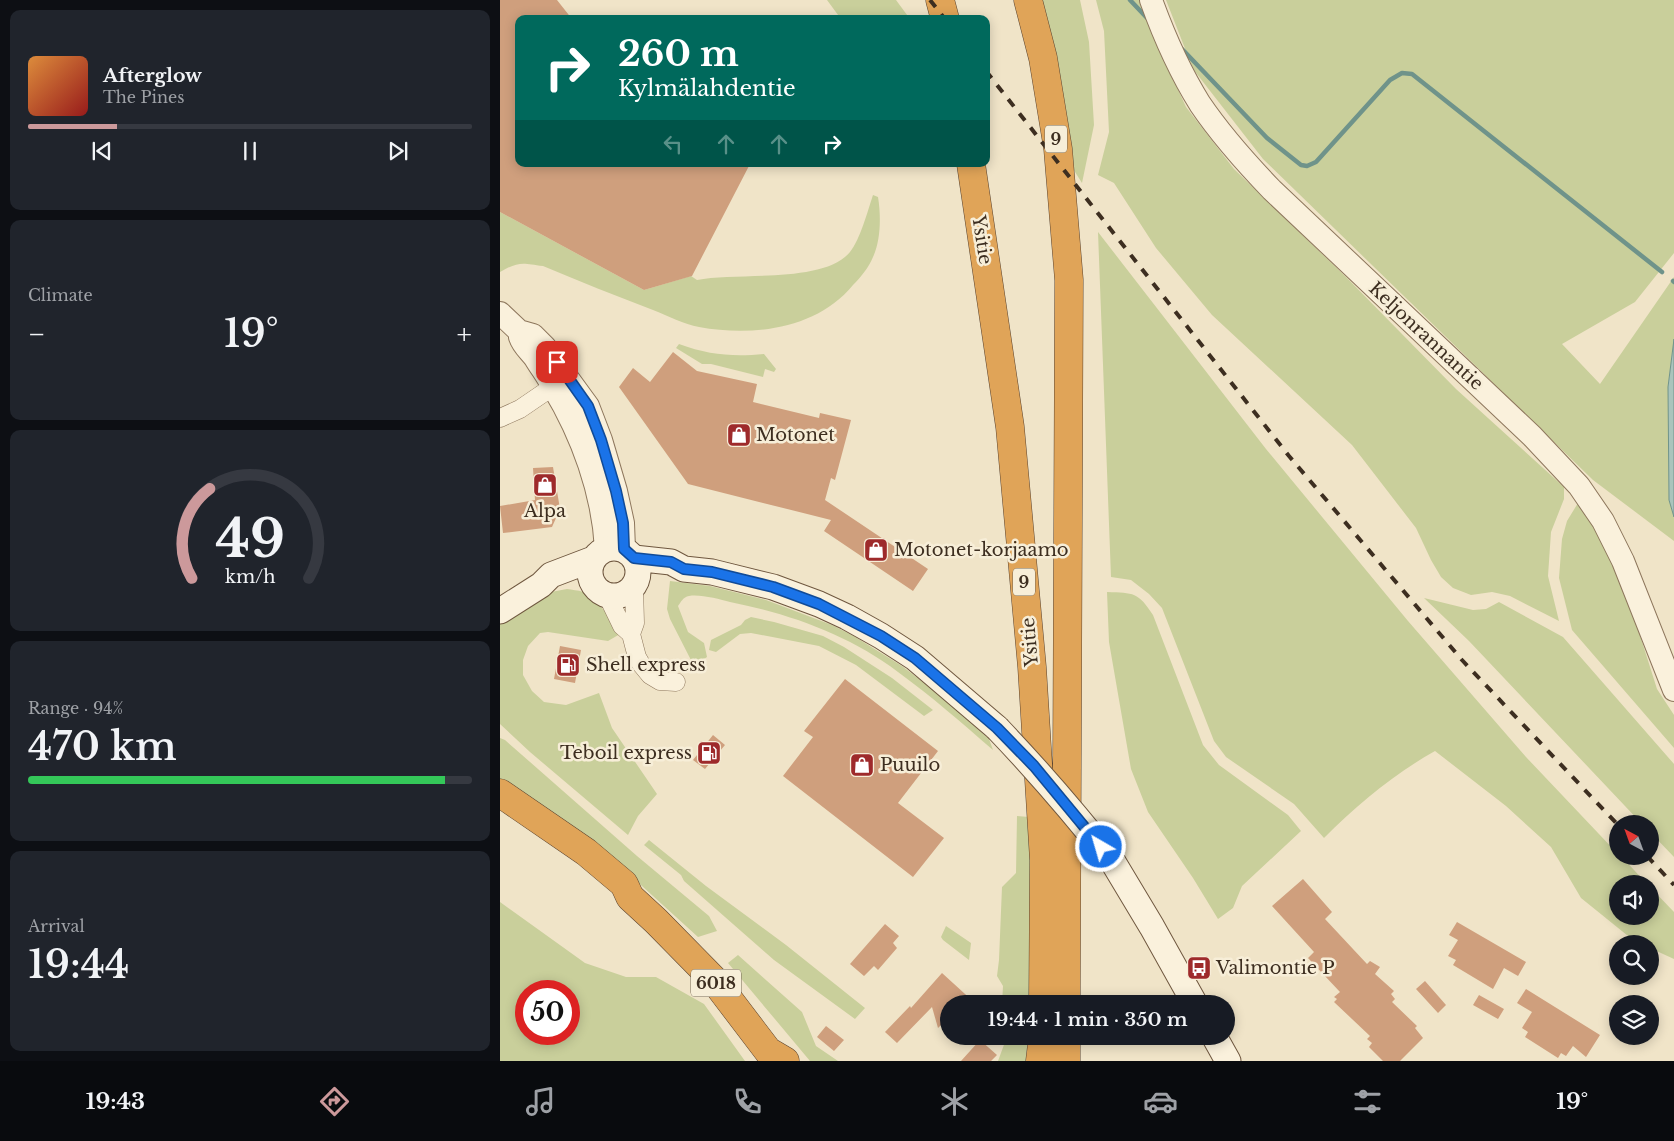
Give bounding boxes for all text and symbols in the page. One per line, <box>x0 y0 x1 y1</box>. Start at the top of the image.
text: 260 m <box>618 32 739 75</box>
icon: right <box>535 35 600 100</box>
text: Afterglow <box>103 64 202 87</box>
text: Kylmälahdentie <box>618 75 796 102</box>
text: The Pines <box>103 87 185 107</box>
road number: 9 <box>1045 126 1067 152</box>
icon: left <box>659 130 687 158</box>
icon: ahead <box>712 130 740 158</box>
icon: ahead <box>765 130 793 158</box>
icon: right <box>818 130 846 158</box>
icon: previous <box>88 137 116 165</box>
icon: pause <box>236 137 264 165</box>
icon: next <box>384 137 412 165</box>
street label: Ysitie <box>967 213 997 266</box>
street label: Keljonrannantie <box>1364 277 1488 395</box>
text: Climate <box>28 285 93 305</box>
text: 19° <box>224 310 279 357</box>
text: − <box>28 317 46 352</box>
text: + <box>457 317 472 352</box>
pin <box>536 341 578 383</box>
icon: arrive <box>543 348 571 376</box>
shop icon: Motonet <box>726 422 752 448</box>
place label: Motonet <box>756 424 835 446</box>
shop icon: Alpa <box>532 472 558 498</box>
place label: Alpa <box>523 500 566 522</box>
text: 49 <box>215 507 285 571</box>
shop icon: Motonet-korjaamo <box>863 537 889 563</box>
place label: Motonet-korjaamo <box>894 539 1069 561</box>
text: km/h <box>225 566 275 588</box>
road number: 9 <box>1013 568 1035 596</box>
street label: Ysitie <box>1017 617 1043 668</box>
fuel station icon: Shell express <box>555 652 581 678</box>
place label: Shell express <box>586 654 706 676</box>
text: Range · 94% <box>28 698 123 718</box>
text: 470 km <box>28 723 177 770</box>
fuel station icon: Teboil express <box>696 740 722 766</box>
place label: Teboil express <box>560 742 692 764</box>
shop icon: Puuilo <box>849 752 875 778</box>
place label: Puuilo <box>880 754 940 776</box>
north arrow <box>1609 815 1659 865</box>
map controls <box>1609 815 1659 1045</box>
position arrow <box>1074 820 1126 872</box>
button: sound <box>1609 875 1659 925</box>
text: Arrival <box>28 916 85 936</box>
button: search <box>1609 935 1659 985</box>
text: 19:44 <box>28 941 129 988</box>
bus stop icon: Valimontie P <box>1186 955 1212 981</box>
place label: Valimontie P <box>1215 957 1335 979</box>
road number: 6018 <box>691 970 741 996</box>
speed limit sign: 50 <box>515 980 580 1045</box>
button: layers <box>1609 995 1659 1045</box>
text: 19:44 · 1 min · 350 m <box>988 1008 1188 1031</box>
icon: directions <box>317 1084 352 1119</box>
icon: music <box>523 1084 558 1119</box>
icon: phone <box>730 1084 765 1119</box>
icon: climate <box>937 1084 972 1119</box>
icon: car <box>1143 1084 1178 1119</box>
icon: filters <box>1350 1084 1385 1119</box>
text: 19:43 <box>86 1088 145 1115</box>
text: 19° <box>1556 1088 1588 1115</box>

